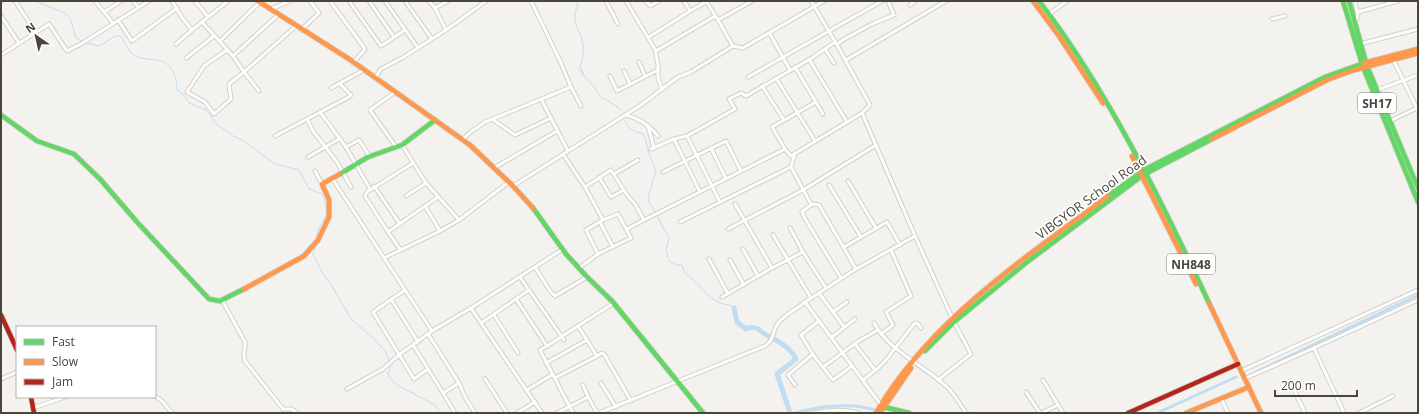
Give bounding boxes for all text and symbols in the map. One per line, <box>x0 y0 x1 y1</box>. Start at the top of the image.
north arrow <box>16 16 56 56</box>
text: N <box>22 19 38 36</box>
road number: SH17 <box>1358 93 1396 113</box>
street label: VIBGYOR School Road <box>1032 151 1150 243</box>
road number: NH848 <box>1167 254 1215 274</box>
legend <box>16 326 156 398</box>
text: Fast <box>52 333 75 350</box>
text: Slow <box>52 353 79 370</box>
scale bar <box>1275 372 1357 398</box>
text: Jam <box>51 373 73 390</box>
text: 200 m <box>1281 377 1316 394</box>

